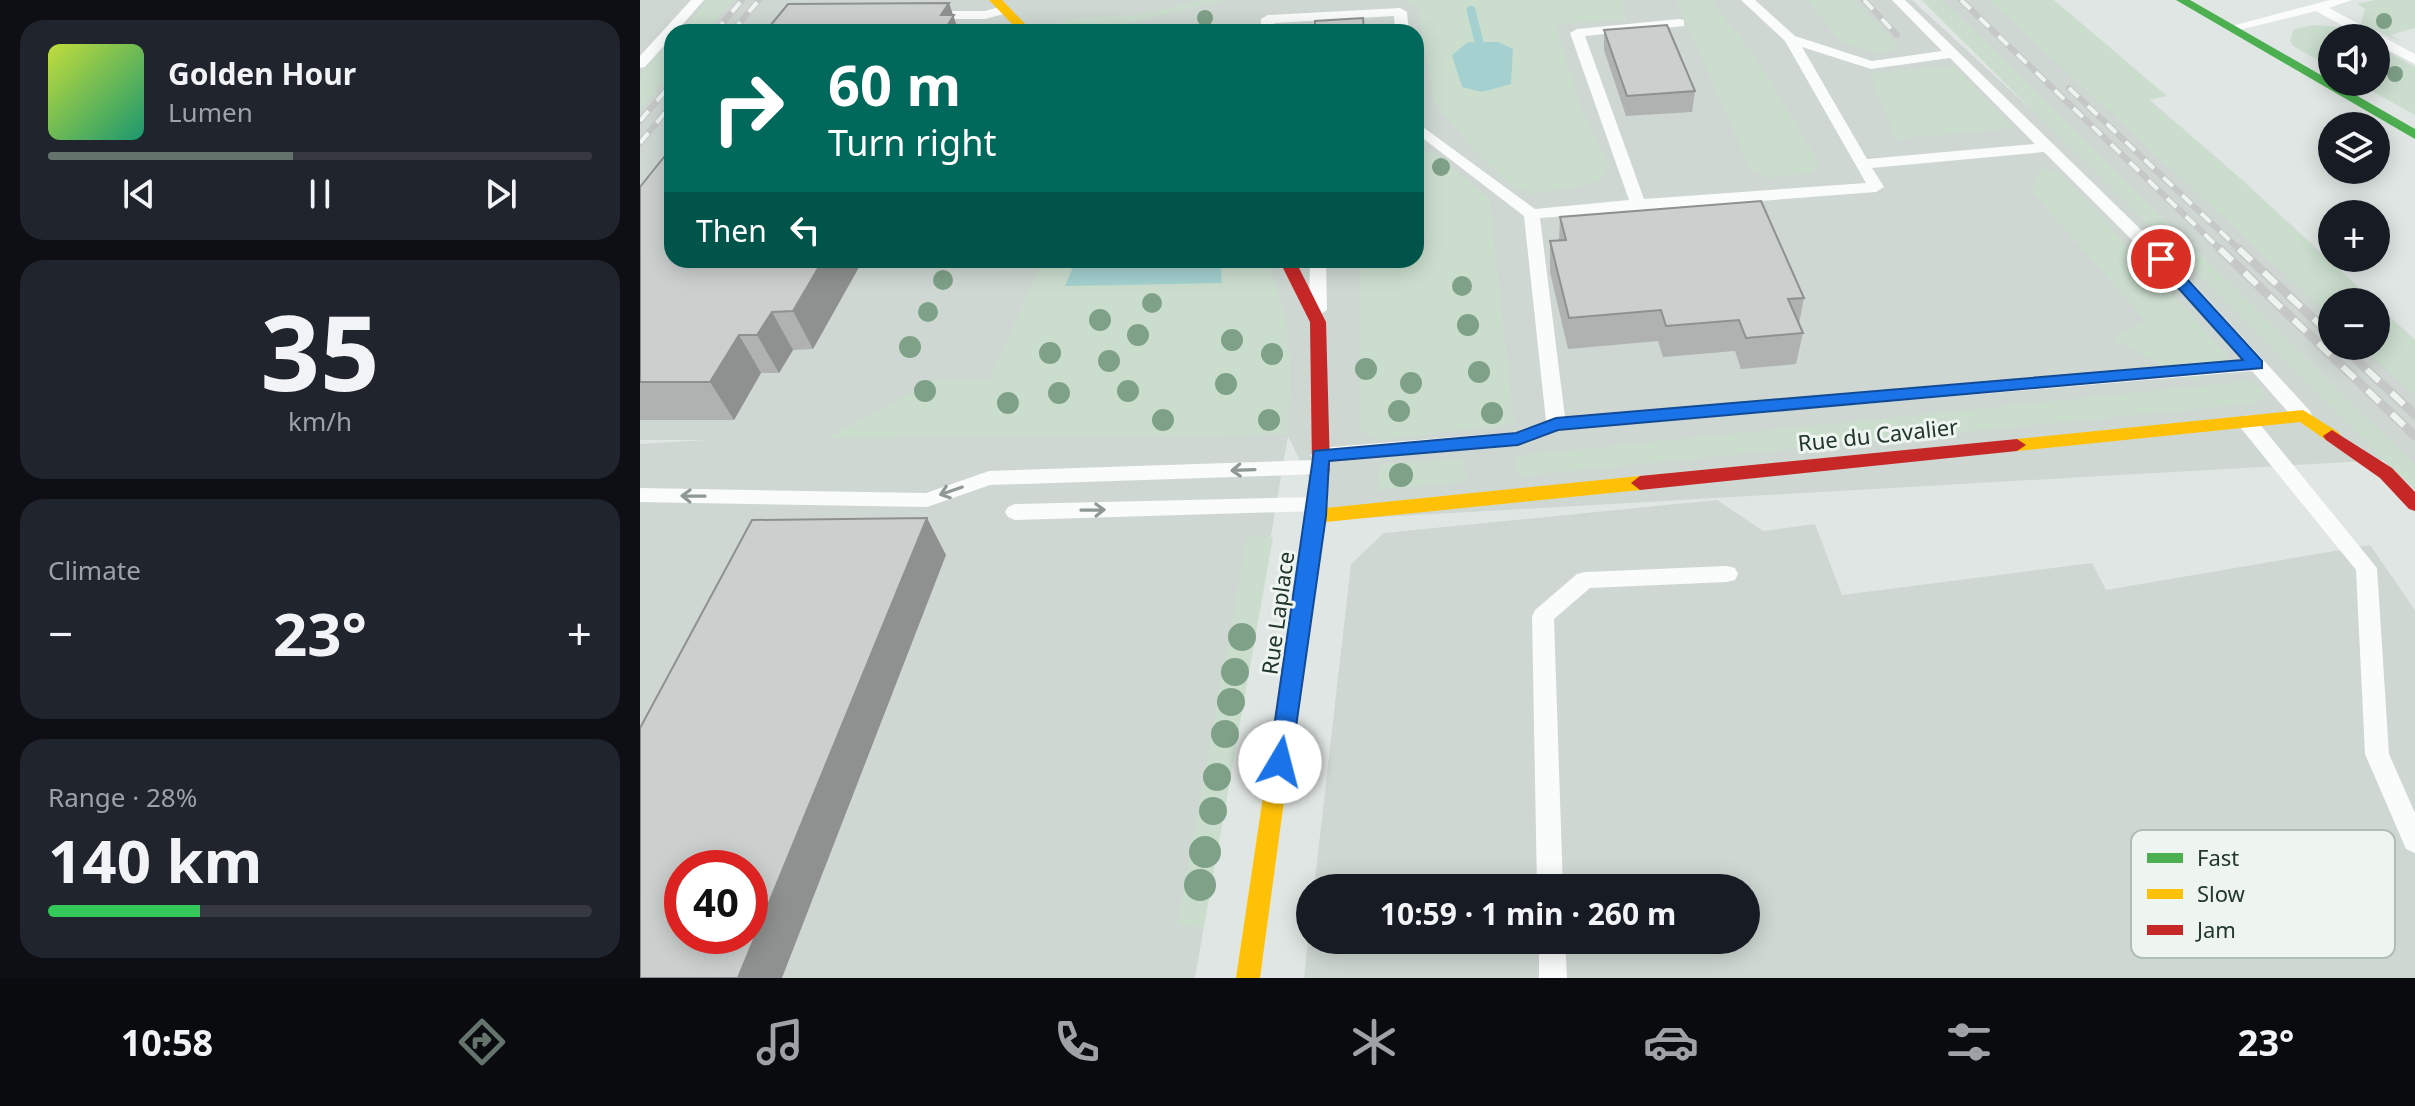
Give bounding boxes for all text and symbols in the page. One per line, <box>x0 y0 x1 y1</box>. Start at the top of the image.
map controls <box>2318 24 2390 360</box>
button: sound <box>2318 24 2390 96</box>
text: 60 m <box>828 46 961 122</box>
text: Golden Hour <box>168 53 356 94</box>
icon: right <box>696 56 800 160</box>
text: Lumen <box>168 94 253 130</box>
button: layers <box>2318 112 2390 184</box>
text: Turn right <box>828 118 996 167</box>
icon: previous <box>117 172 161 216</box>
icon: pause <box>298 172 342 216</box>
icon: next <box>479 172 523 216</box>
button: + <box>2318 200 2390 272</box>
icon: left <box>783 208 827 252</box>
text: Then <box>696 210 767 251</box>
pin <box>2127 225 2195 293</box>
icon: arrive <box>2139 237 2183 281</box>
text: 35 <box>261 280 379 421</box>
button: − <box>2318 288 2390 360</box>
text: km/h <box>288 403 352 439</box>
street label: Rue du Cavalier <box>1796 411 1959 457</box>
one-way arrow <box>1230 462 1257 477</box>
one-way arrow <box>939 485 964 500</box>
one-way arrow <box>680 488 707 503</box>
one-way arrow <box>1079 502 1106 518</box>
street label: Rue Laplace <box>1254 549 1300 676</box>
text: Climate <box>48 552 141 588</box>
text: 23° <box>273 592 367 674</box>
text: − <box>48 603 73 663</box>
text: + <box>567 603 592 663</box>
position arrow <box>1238 720 1322 804</box>
text: Range · 28% <box>48 779 197 815</box>
text: 140 km <box>48 819 262 901</box>
legend <box>2131 830 2395 958</box>
text: Fast <box>2197 842 2239 872</box>
speed limit sign: 40 <box>664 850 768 954</box>
text: Slow <box>2197 878 2246 908</box>
text: 10:59 · 1 min · 260 m <box>1380 893 1676 934</box>
text: Jam <box>2195 914 2236 944</box>
icon: directions <box>454 1014 510 1070</box>
icon: music <box>752 1014 808 1070</box>
icon: phone <box>1049 1014 1105 1070</box>
icon: climate <box>1346 1014 1402 1070</box>
icon: car <box>1643 1014 1699 1070</box>
icon: filters <box>1941 1014 1997 1070</box>
text: 10:58 <box>121 1018 213 1067</box>
text: 23° <box>2238 1018 2294 1067</box>

